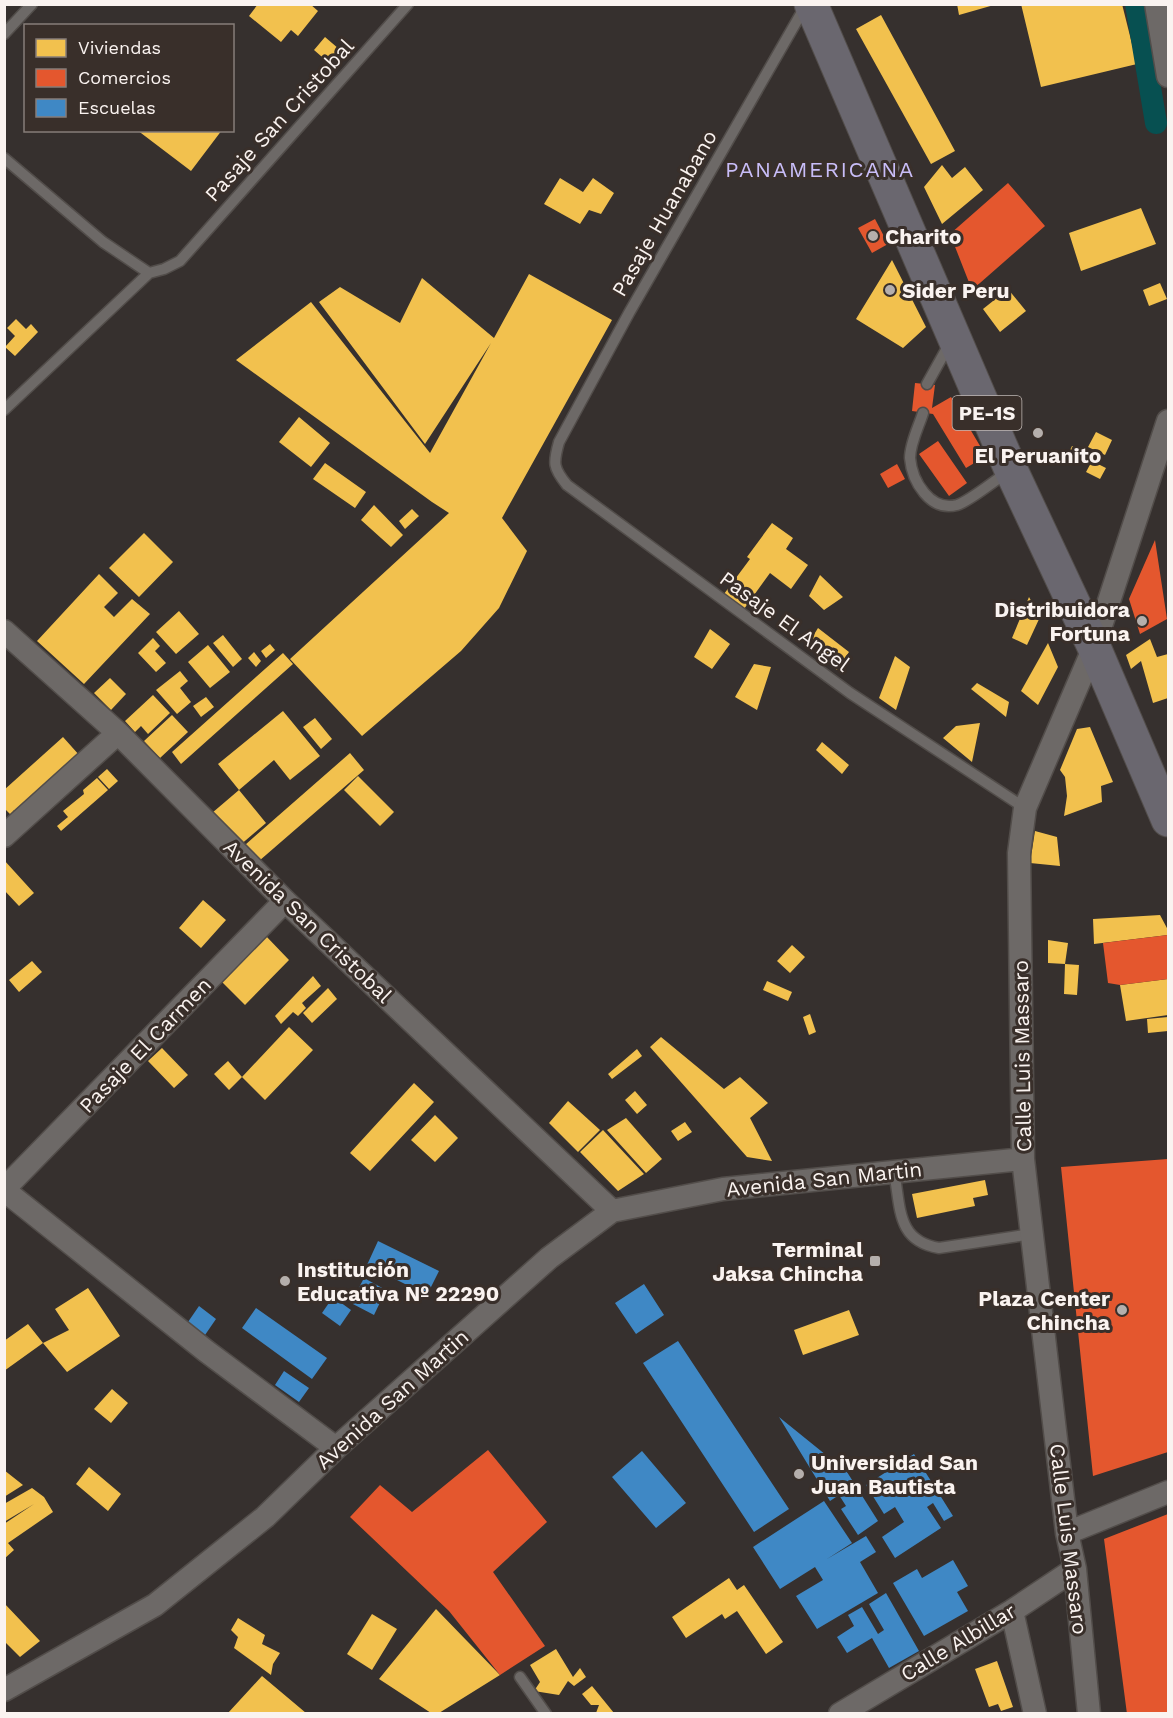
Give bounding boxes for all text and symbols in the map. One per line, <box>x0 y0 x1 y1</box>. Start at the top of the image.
legend <box>24 24 234 132</box>
street label: Pasaje San Cristobal <box>199 33 359 207</box>
text: Viviendas <box>78 37 161 58</box>
text: Comercios <box>78 67 171 88</box>
text: Escuelas <box>78 97 156 118</box>
street label: Pasaje Huanabano <box>606 125 722 301</box>
district label: PANAMERICANA <box>725 157 915 182</box>
place label: Charito <box>885 224 961 249</box>
marker: Charito <box>866 229 880 243</box>
place label: Sider Peru <box>902 278 1010 303</box>
marker: Sider Peru <box>883 283 897 297</box>
road number: PE-1S <box>952 396 1022 430</box>
marker: El Peruanito <box>1031 426 1045 440</box>
place label: El Peruanito <box>975 443 1101 468</box>
street label: Pasaje El Angel <box>715 565 855 677</box>
place label: Distribuidora Fortuna <box>994 597 1131 646</box>
marker: Distribuidora Fortuna <box>1135 614 1149 628</box>
street label: Avenida San Cristobal <box>219 834 398 1008</box>
street label: Calle Luis Massaro <box>1008 960 1036 1152</box>
street label: Pasaje El Carmen <box>74 972 216 1118</box>
street label: Avenida San Martin <box>725 1156 923 1202</box>
place label: Terminal Jaksa Chincha <box>712 1237 864 1286</box>
marker: Terminal Jaksa Chincha <box>868 1254 882 1268</box>
place label: Institución Educativa Nº 22290 <box>297 1257 499 1306</box>
marker: Institución Educativa Nº 22290 <box>278 1274 292 1288</box>
place label: Plaza Center Chincha <box>978 1286 1111 1335</box>
marker: Plaza Center Chincha <box>1115 1303 1129 1317</box>
street label: Avenida San Martin <box>310 1324 474 1474</box>
street label: Calle Luis Massaro <box>1045 1442 1093 1636</box>
place label: Universidad San Juan Bautista <box>811 1450 978 1499</box>
marker: Universidad San Juan Bautista <box>792 1467 806 1481</box>
street label: Calle Albillar <box>896 1598 1020 1686</box>

